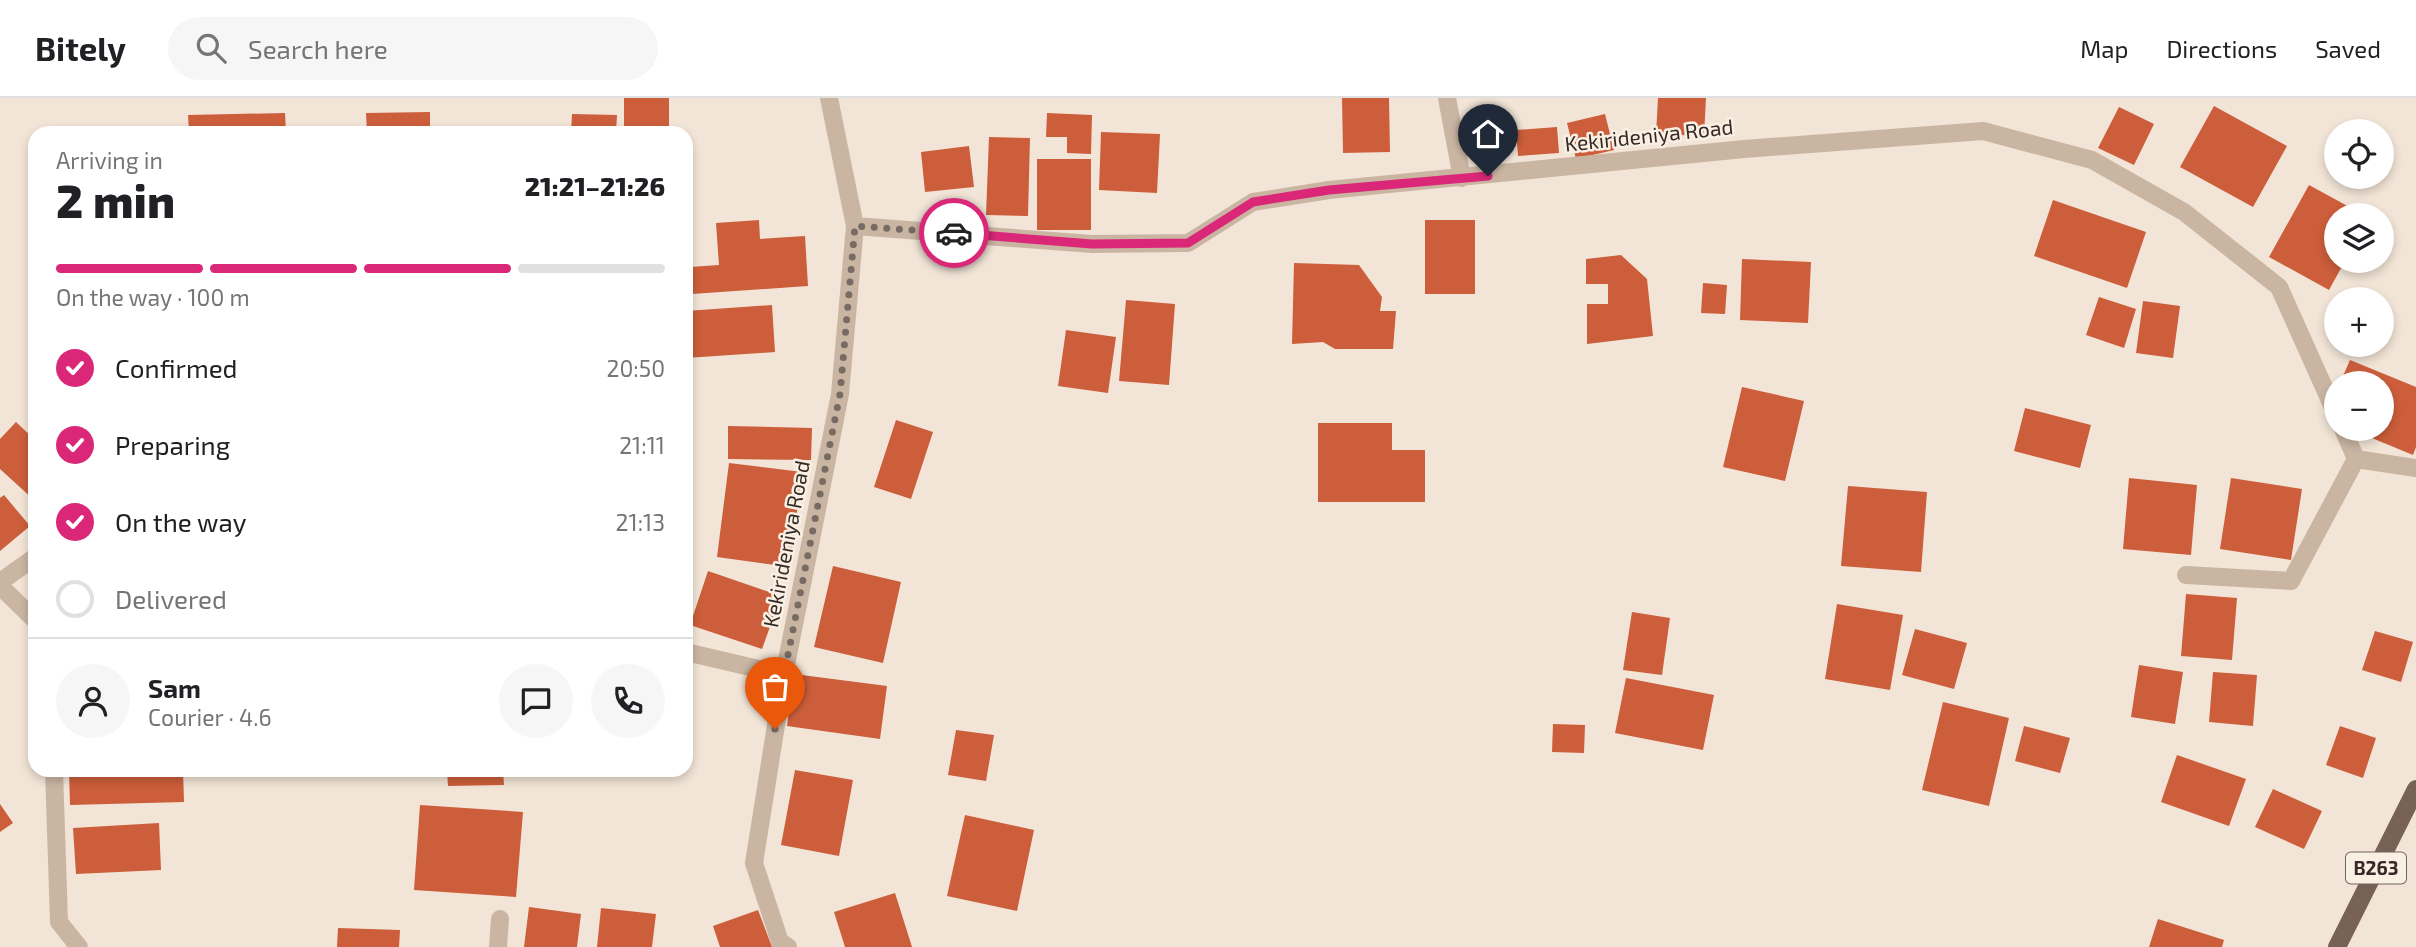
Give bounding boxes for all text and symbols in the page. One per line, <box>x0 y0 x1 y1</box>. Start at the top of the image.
search box <box>168 17 658 80</box>
text: Bitely <box>35 28 126 68</box>
icon: search <box>192 29 230 67</box>
text: Search here <box>248 33 388 64</box>
text: Map <box>2080 34 2128 63</box>
text: Directions <box>2166 34 2277 63</box>
text: Saved <box>2315 34 2381 63</box>
pin <box>1458 104 1518 176</box>
street label: Kekirideniya Road <box>1563 113 1734 156</box>
icon: home <box>1469 115 1507 153</box>
map controls <box>2324 119 2394 441</box>
button: locate <box>2324 119 2394 189</box>
text: Arriving in <box>56 146 163 174</box>
text: 21:21–21:26 <box>525 170 665 201</box>
text: 2 min <box>56 172 175 227</box>
courier <box>919 198 989 268</box>
button: layers <box>2324 203 2394 273</box>
icon: car <box>935 214 973 252</box>
text: On the way · 100 m <box>56 283 250 311</box>
button: + <box>2324 287 2394 357</box>
icon: check <box>56 349 94 387</box>
text: Confirmed <box>115 352 238 383</box>
text: 20:50 <box>607 354 665 382</box>
button: − <box>2324 371 2394 441</box>
icon: check <box>56 426 94 464</box>
text: Preparing <box>115 429 230 460</box>
text: 21:11 <box>619 431 665 459</box>
street label: Kekirideniya Road <box>757 458 814 629</box>
icon: check <box>56 503 94 541</box>
text: On the way <box>115 506 246 537</box>
text: 21:13 <box>616 508 665 536</box>
text: Delivered <box>115 583 227 614</box>
pin <box>745 657 805 729</box>
button: person <box>56 664 130 738</box>
button: chat <box>499 664 573 738</box>
button: phone <box>591 664 665 738</box>
icon: bag <box>756 668 794 706</box>
text: Sam <box>148 672 201 703</box>
text: Courier · 4.6 <box>148 703 272 731</box>
road number: B263 <box>2346 852 2406 884</box>

